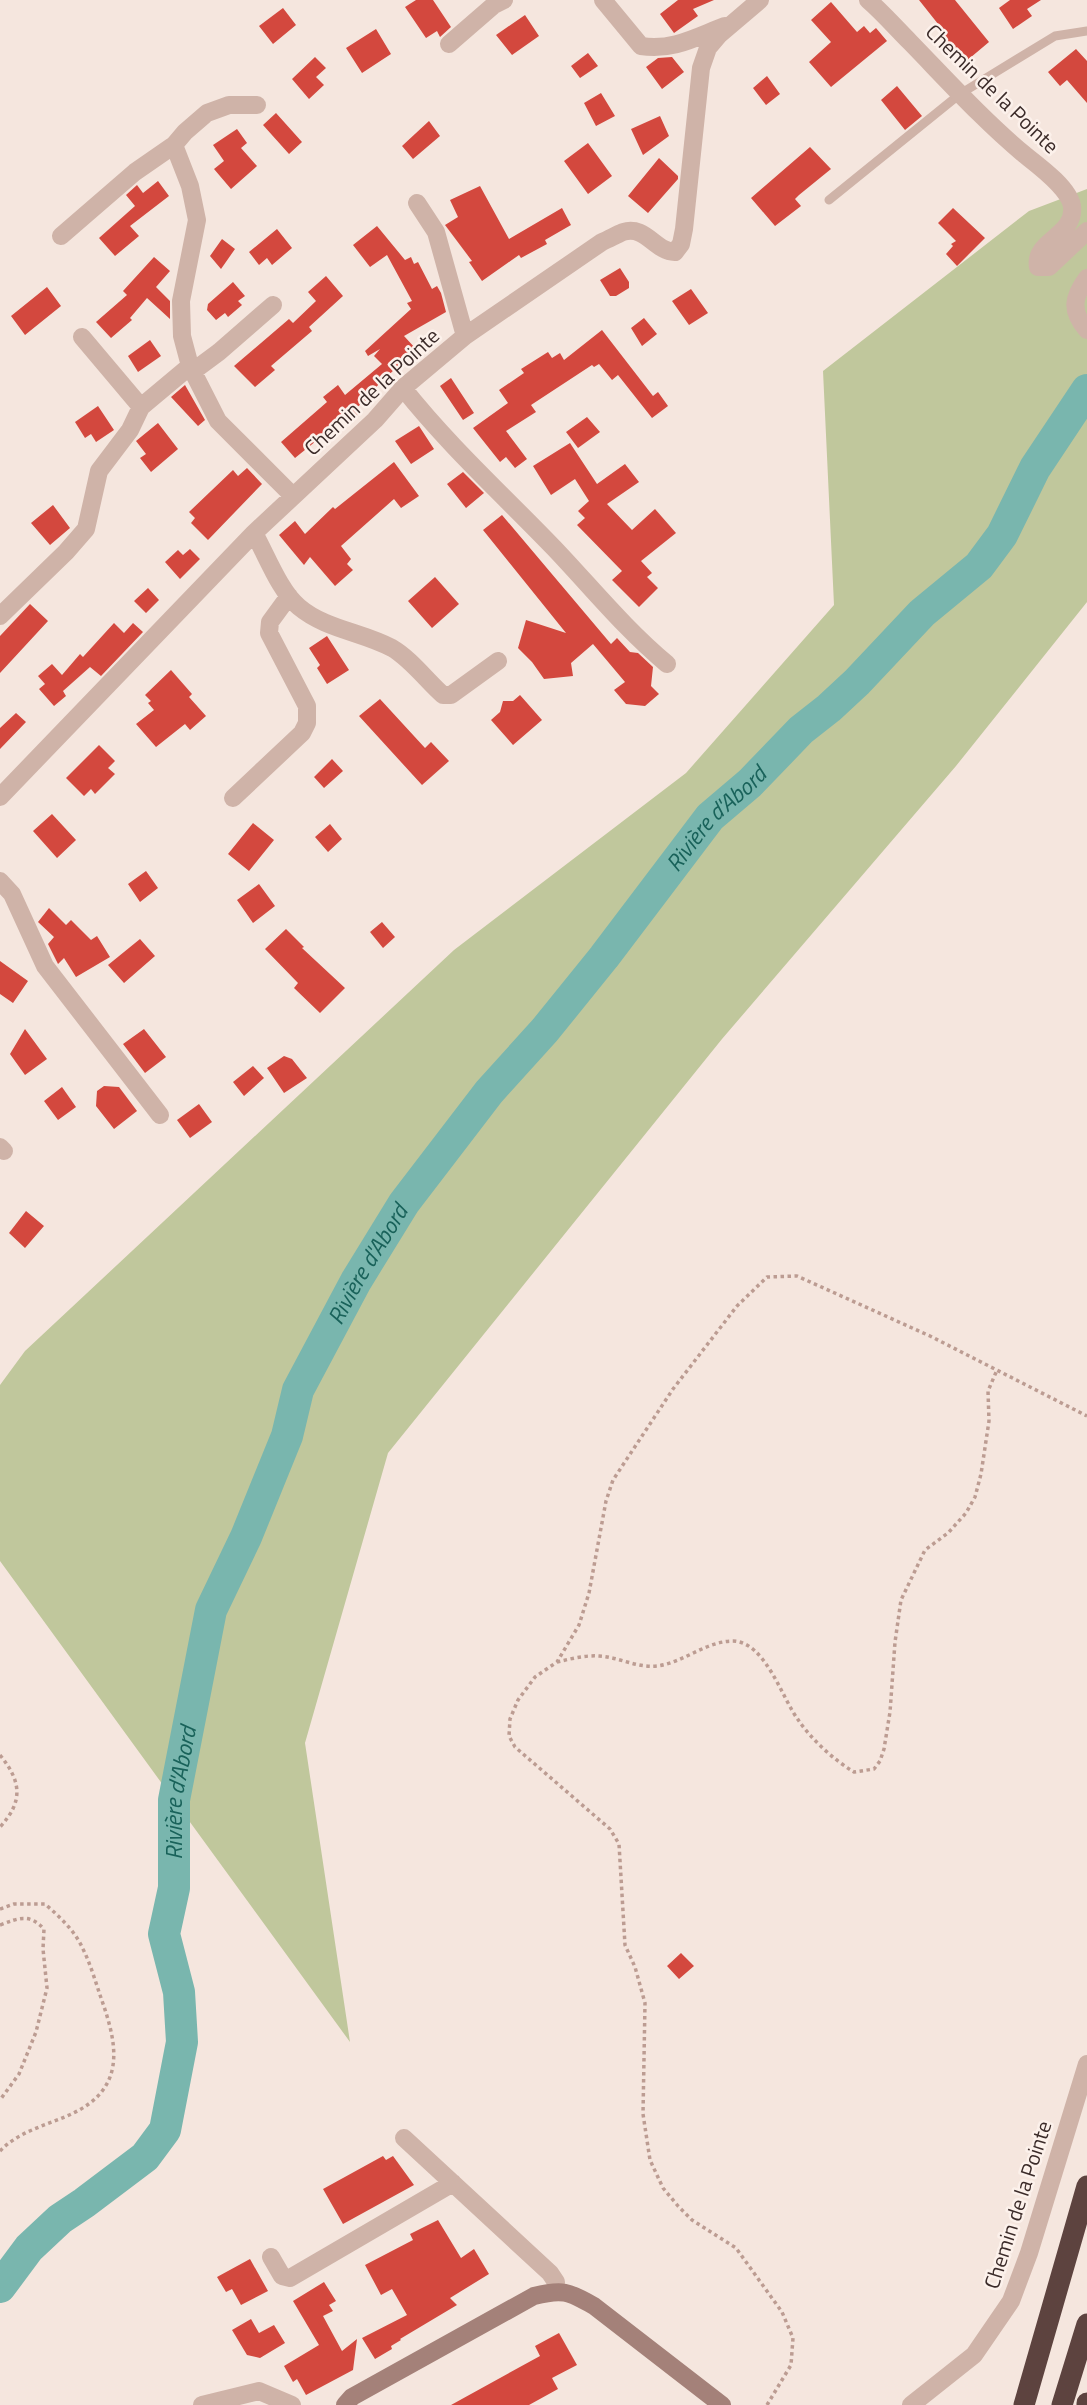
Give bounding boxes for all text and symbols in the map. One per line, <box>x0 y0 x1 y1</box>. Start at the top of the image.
street label: Chemin de la Pointe <box>919 16 1067 161</box>
street label: Chemin de la Pointe <box>296 320 446 463</box>
water label: Rivière d'Abord <box>657 756 776 879</box>
water label: Rivière d'Abord <box>318 1195 418 1331</box>
water label: Rivière d'Abord <box>156 1721 205 1860</box>
street label: Chemin de la Pointe <box>975 2117 1059 2293</box>

